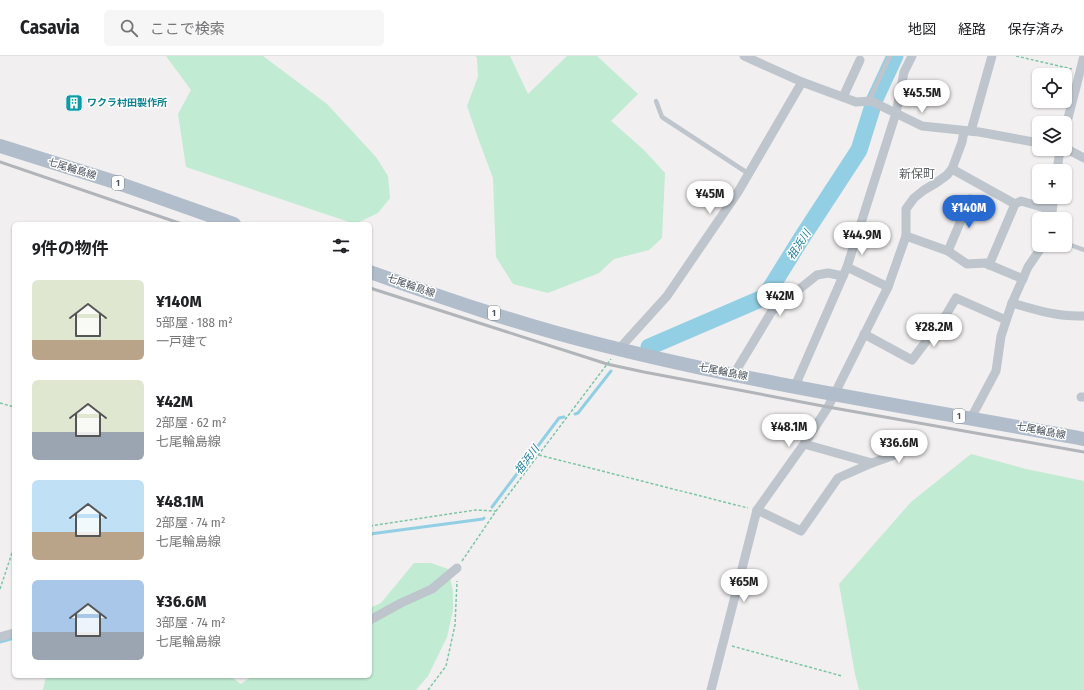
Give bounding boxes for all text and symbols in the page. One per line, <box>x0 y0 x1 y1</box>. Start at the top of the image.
search box <box>104 10 384 46</box>
text: Casavia <box>20 16 80 39</box>
icon: search <box>118 17 140 39</box>
text: ここで検索 <box>150 20 225 38</box>
text: 地図 <box>908 21 936 38</box>
text: 経路 <box>958 21 986 38</box>
text: 保存済み <box>1008 21 1064 38</box>
map controls <box>1032 68 1072 252</box>
button: locate <box>1032 68 1072 108</box>
pin: ¥45.5M <box>889 80 955 114</box>
text: ¥45.5M <box>903 85 941 100</box>
building icon: ワクラ村田製作所 <box>64 93 84 113</box>
place label: ワクラ村田製作所 <box>87 97 167 109</box>
button: layers <box>1032 116 1072 156</box>
street label: 七尾輪島線 <box>46 156 98 182</box>
button: + <box>1032 164 1072 204</box>
district label: 新保町 <box>899 167 935 181</box>
road number: 1 <box>112 176 124 190</box>
pin: ¥45M <box>686 181 734 215</box>
text: ¥45M <box>696 186 724 201</box>
pin: ¥140M <box>941 195 997 229</box>
text: ¥140M <box>952 200 986 215</box>
button: − <box>1032 212 1072 252</box>
pin: ¥44.9M <box>829 222 895 256</box>
water label: 祖浜川 <box>785 227 814 262</box>
text: ¥44.9M <box>843 227 881 242</box>
icon: filters <box>330 235 352 257</box>
text: 9件の物件 <box>32 238 109 259</box>
street label: 七尾輪島線 <box>385 272 437 300</box>
pin: ¥42M <box>756 283 804 317</box>
text: ¥42M <box>766 288 794 303</box>
text: ¥140M <box>156 291 202 312</box>
icon: home <box>64 296 112 344</box>
road number: 1 <box>488 306 500 320</box>
pin: ¥28.2M <box>901 314 967 348</box>
text: 5部屋 · 188 m² <box>156 315 233 330</box>
text: ¥28.2M <box>915 319 953 334</box>
text: 一戸建て <box>156 334 208 349</box>
street label: 七尾輪島線 <box>697 361 749 383</box>
text: ¥42M <box>156 391 193 412</box>
icon: home <box>64 396 112 444</box>
road number: 1 <box>953 409 965 423</box>
pin: ¥48.1M <box>756 414 822 448</box>
text: 2部屋 · 62 m² <box>156 415 226 430</box>
text: ¥48.1M <box>771 419 807 434</box>
street label: 七尾輪島線 <box>1015 420 1067 442</box>
pin: ¥36.6M <box>866 430 932 464</box>
text: 七尾輪島線 <box>156 434 221 449</box>
text: ¥36.6M <box>880 435 918 450</box>
water label: 祖浜川 <box>512 442 543 477</box>
text: ¥48.1M <box>156 491 204 512</box>
icon: home <box>64 496 112 544</box>
text: 2部屋 · 74 m² <box>156 515 225 530</box>
text: 七尾輪島線 <box>156 534 221 549</box>
pin: ¥65M <box>720 569 768 603</box>
text: ¥65M <box>730 574 758 589</box>
text: ¥36.6M <box>156 591 206 612</box>
icon: home <box>64 596 112 644</box>
text: 3部屋 · 74 m² <box>156 615 226 630</box>
text: 七尾輪島線 <box>156 634 221 649</box>

